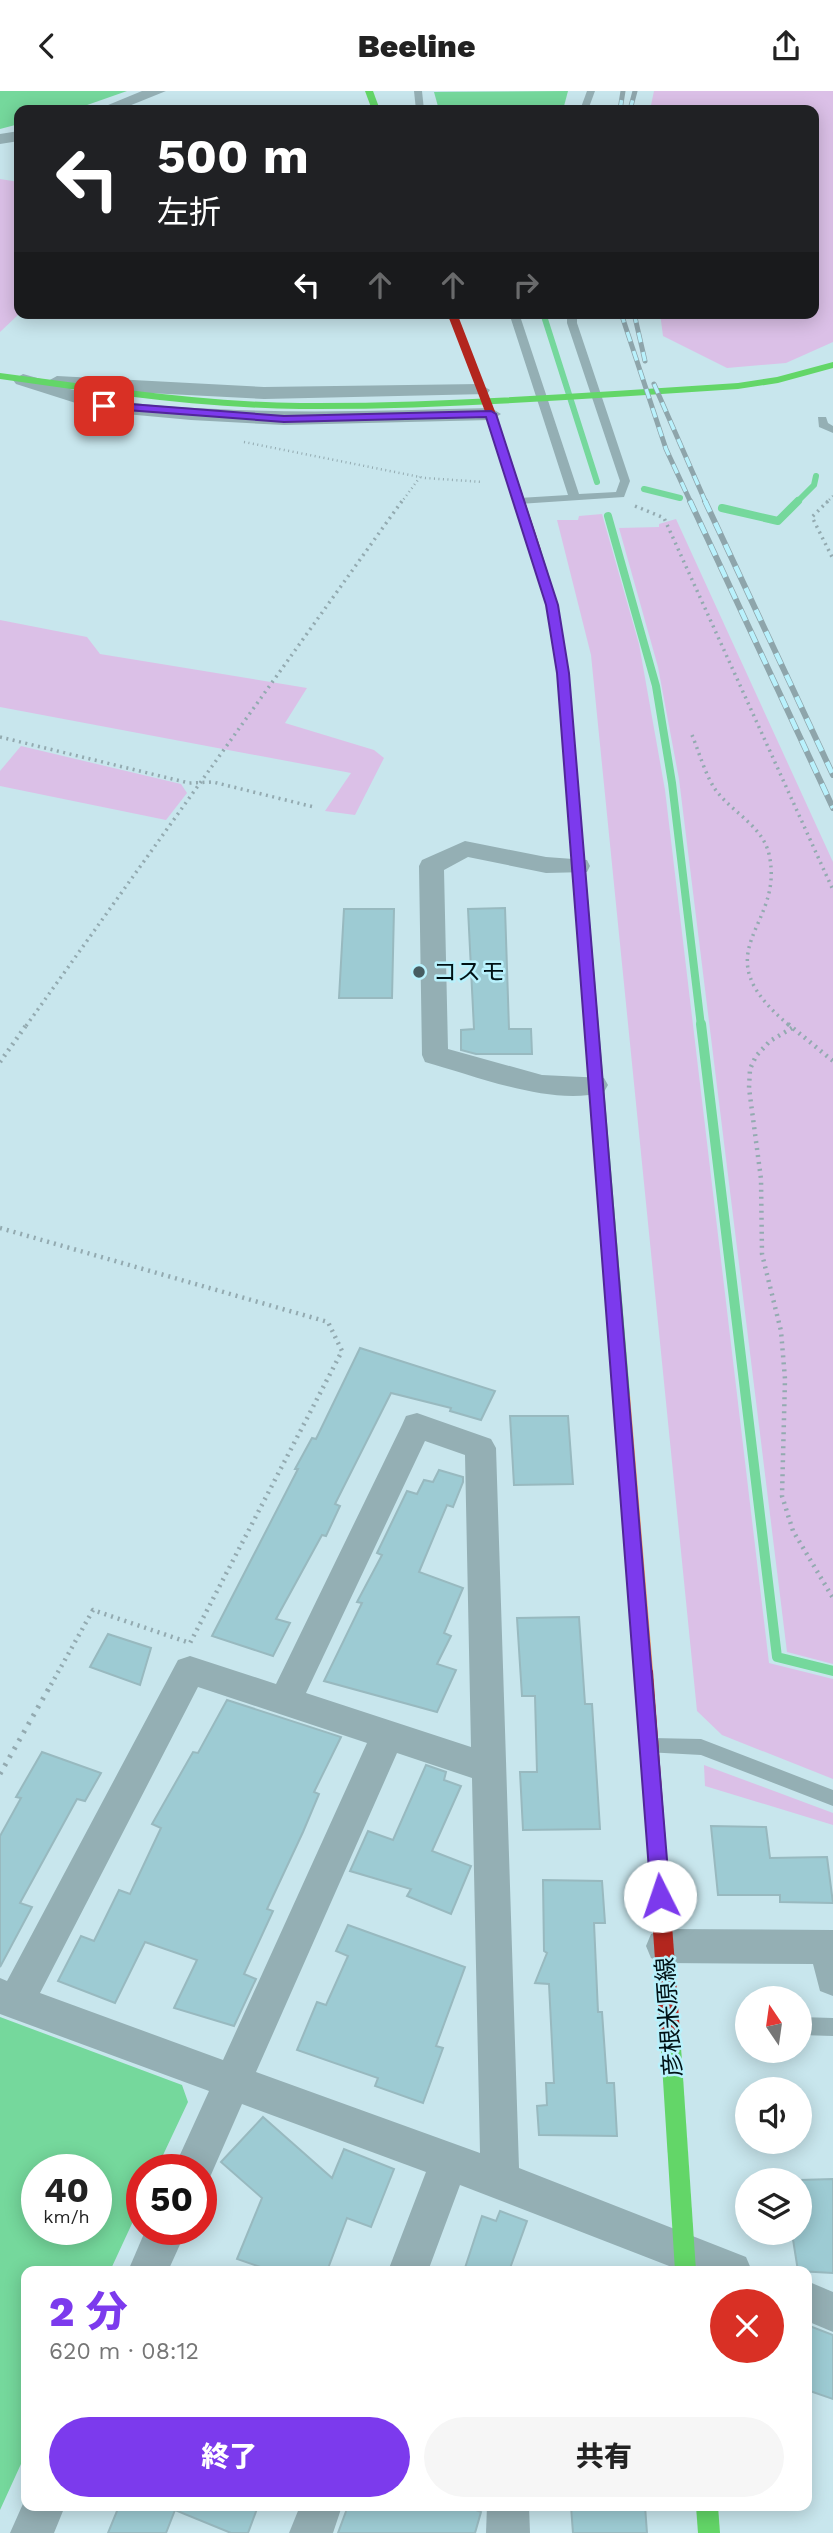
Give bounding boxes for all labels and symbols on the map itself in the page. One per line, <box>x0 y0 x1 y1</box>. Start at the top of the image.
pin <box>74 376 134 436</box>
place label: コスモ <box>433 958 505 986</box>
marker: コスモ <box>411 964 427 980</box>
position arrow <box>623 1859 697 1933</box>
street label: 彦根米原線 <box>651 1956 687 2078</box>
north arrow <box>735 1986 812 2063</box>
speed limit sign: 50 <box>126 2154 217 2245</box>

